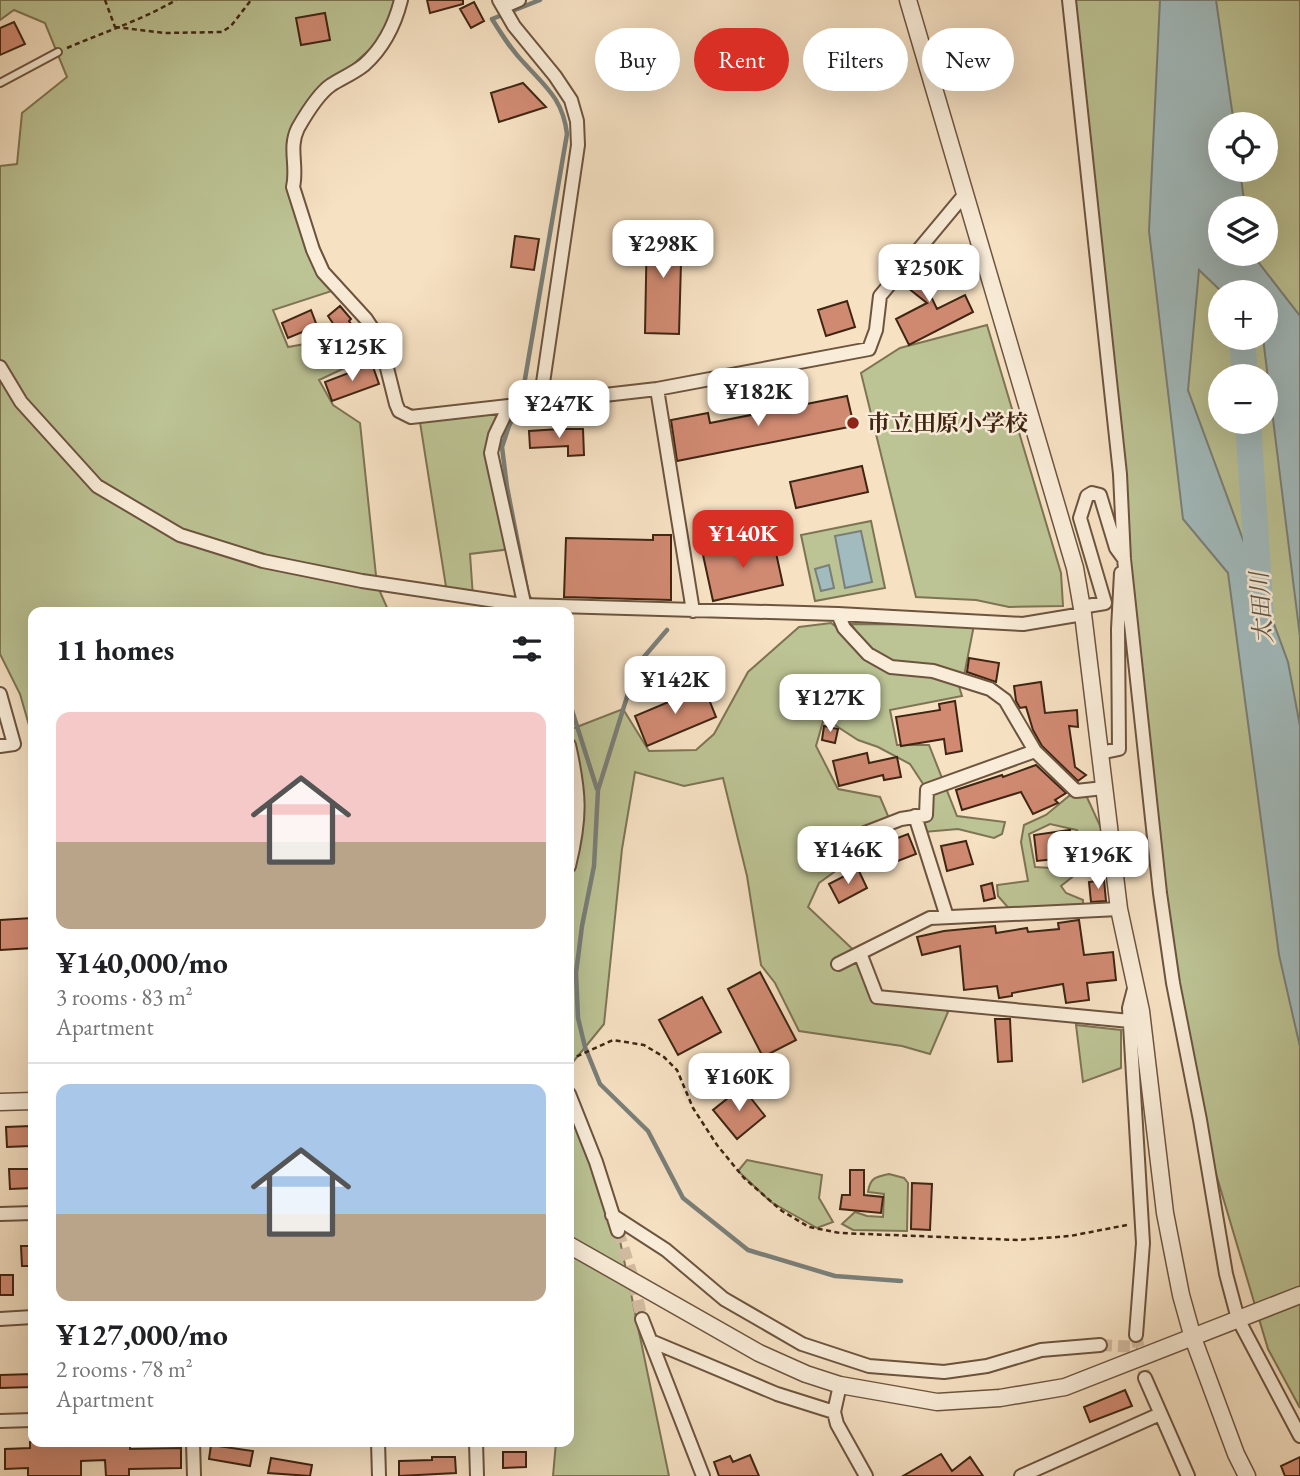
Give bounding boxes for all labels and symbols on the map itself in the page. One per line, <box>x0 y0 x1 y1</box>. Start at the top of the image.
pin: ¥298K <box>614 220 712 280</box>
pin: ¥250K <box>880 244 978 304</box>
pin: ¥125K <box>303 324 401 383</box>
pin: ¥182K <box>709 368 807 428</box>
pin: ¥247K <box>510 380 608 440</box>
place label: 市立田原小学校 <box>867 408 1028 438</box>
marker: 市立田原小学校 <box>845 415 861 431</box>
pin: ¥140K <box>694 510 792 570</box>
water label: 太田川 <box>1243 568 1279 645</box>
pin: ¥142K <box>626 656 724 716</box>
pin: ¥127K <box>781 674 879 734</box>
pin: ¥146K <box>799 826 897 886</box>
pin: ¥196K <box>1049 832 1147 891</box>
pin: ¥160K <box>690 1054 788 1113</box>

